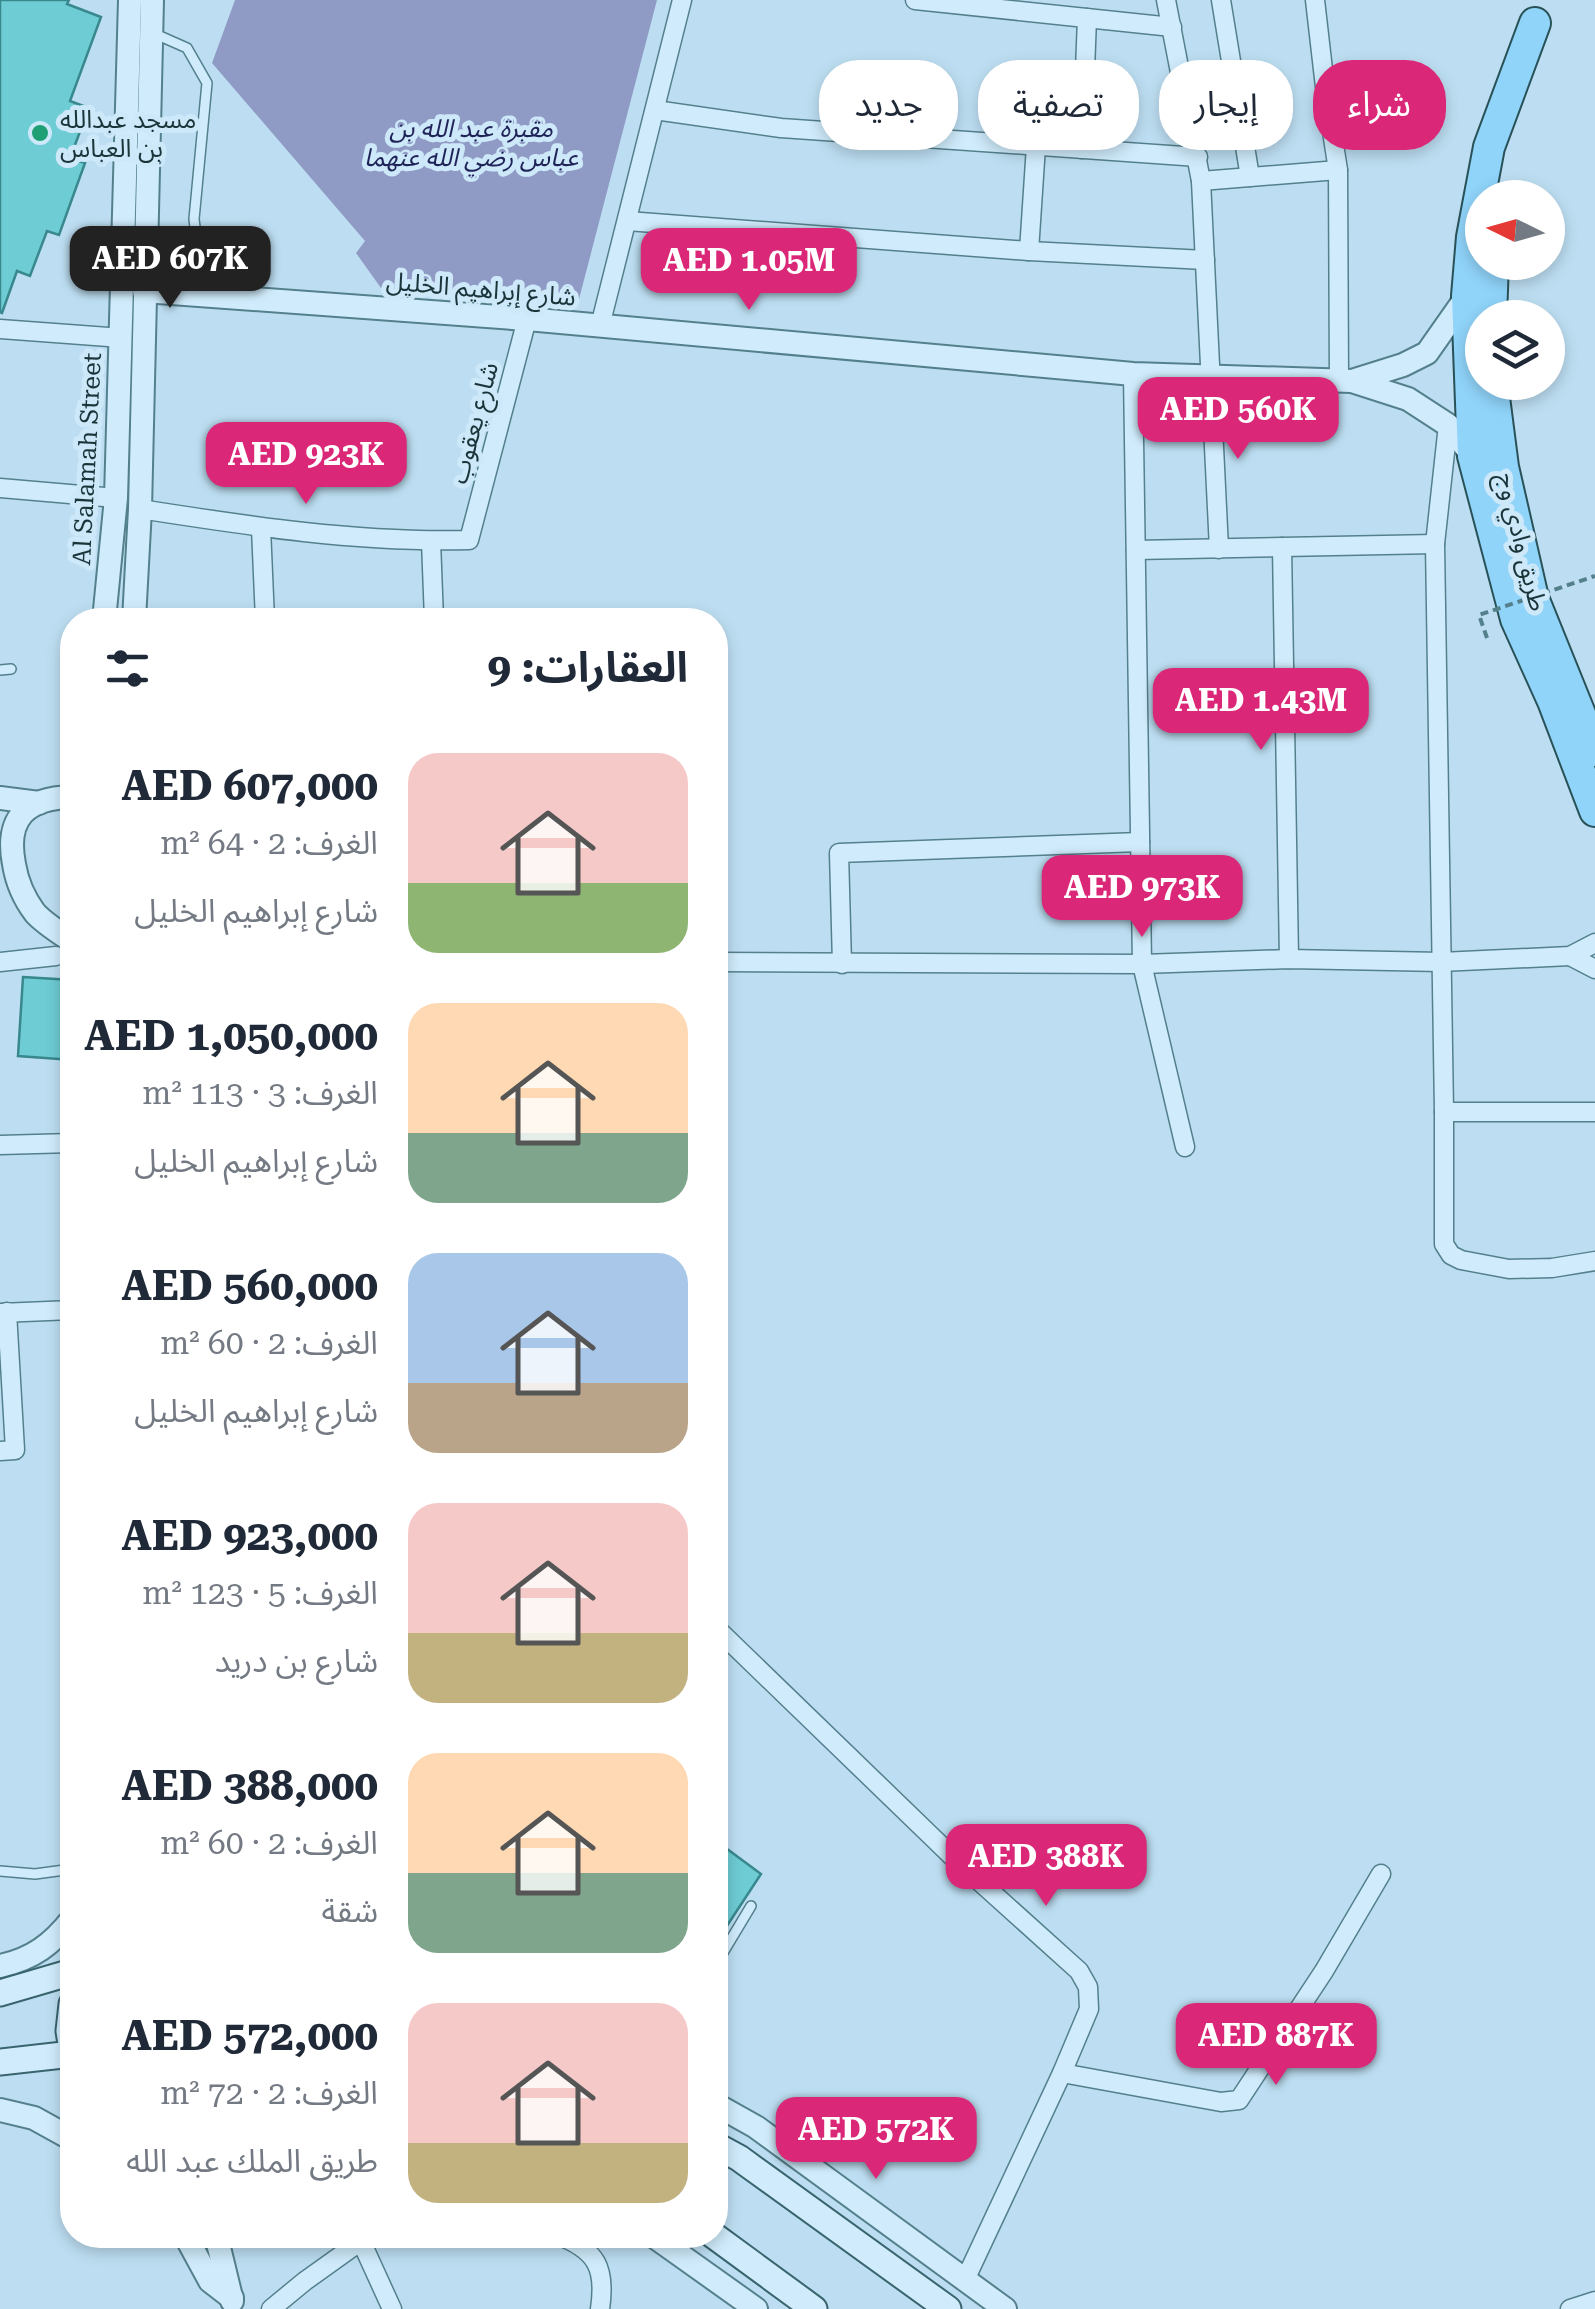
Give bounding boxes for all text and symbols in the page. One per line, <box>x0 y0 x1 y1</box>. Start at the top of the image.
chip: جديد <box>819 60 958 150</box>
chip: تصفية <box>978 60 1139 150</box>
chip: إيجار <box>1159 60 1293 150</box>
chip: شراء <box>1313 60 1446 150</box>
place label: مسجد عبدالله بن العباس <box>60 105 196 163</box>
park label: مقبرة عبد الله بن عباس رضي الله عنهما <box>364 114 579 176</box>
marker: مسجد عبدالله بن العباس <box>29 122 51 144</box>
north arrow <box>1465 180 1565 280</box>
map controls <box>1465 180 1565 400</box>
pin: AED 607K <box>67 226 273 311</box>
pin: AED 1.05M <box>635 228 863 313</box>
text: AED 607K <box>92 239 248 277</box>
text: AED 1.05M <box>663 241 835 279</box>
street label: شارع إبراهيم الخليل <box>384 266 577 317</box>
button: layers <box>1465 300 1565 400</box>
street label: Al Salamah Street <box>67 352 107 566</box>
street label: شارع يعقوب <box>444 359 508 488</box>
pin: AED 560K <box>1135 377 1341 462</box>
text: AED 560K <box>1160 390 1316 428</box>
pin: AED 923K <box>203 422 409 507</box>
text: AED 923K <box>228 435 384 473</box>
street label: طريق وادي وج <box>1486 470 1553 615</box>
icon: filters <box>100 641 155 696</box>
text: العقارات: 9 <box>487 643 688 692</box>
pin: AED 1.43M <box>1147 668 1375 753</box>
text: AED 1.43M <box>1175 681 1347 719</box>
text: AED 607,000 <box>121 761 378 810</box>
icon: home <box>488 793 608 913</box>
text: الغرف: 2 · 64 m² <box>160 824 378 862</box>
pin: AED 973K <box>1039 855 1245 940</box>
text: AED 973K <box>1064 868 1220 906</box>
text: شارع إبراهيم الخليل <box>134 892 378 930</box>
text: AED 1,050,000 <box>84 1011 378 1060</box>
icon: home <box>488 1043 608 1163</box>
text: الغرف: 3 · 113 m² <box>142 1074 378 1112</box>
text: شارع إبراهيم الخليل <box>134 1142 378 1180</box>
text: AED 560,000 <box>121 1261 378 1310</box>
icon: home <box>488 1293 608 1413</box>
text: الغرف: 2 · 60 m² <box>160 1324 378 1362</box>
text: شارع إبراهيم الخليل <box>134 1392 378 1430</box>
text: AED 923,000 <box>121 1511 378 1560</box>
icon: home <box>488 1543 608 1663</box>
text: الغرف: 5 · 123 m² <box>142 1574 378 1612</box>
text: شارع بن دريد <box>215 1642 378 1680</box>
text: AED 388,000 <box>121 1761 378 1810</box>
icon: home <box>488 1793 608 1913</box>
text: الغرف: 2 · 60 m² <box>160 1824 378 1862</box>
pin: AED 388K <box>943 1824 1149 1909</box>
text: AED 388K <box>968 1837 1124 1875</box>
text: شقة <box>322 1892 378 1930</box>
pin: AED 887K <box>1173 2003 1379 2088</box>
text: AED 572,000 <box>121 2011 378 2060</box>
text: AED 887K <box>1198 2016 1354 2054</box>
icon: home <box>488 2043 608 2163</box>
text: الغرف: 2 · 72 m² <box>160 2074 378 2112</box>
pin: AED 572K <box>773 2097 979 2182</box>
text: AED 572K <box>798 2110 954 2148</box>
text: طريق الملك عبد الله <box>126 2142 378 2180</box>

